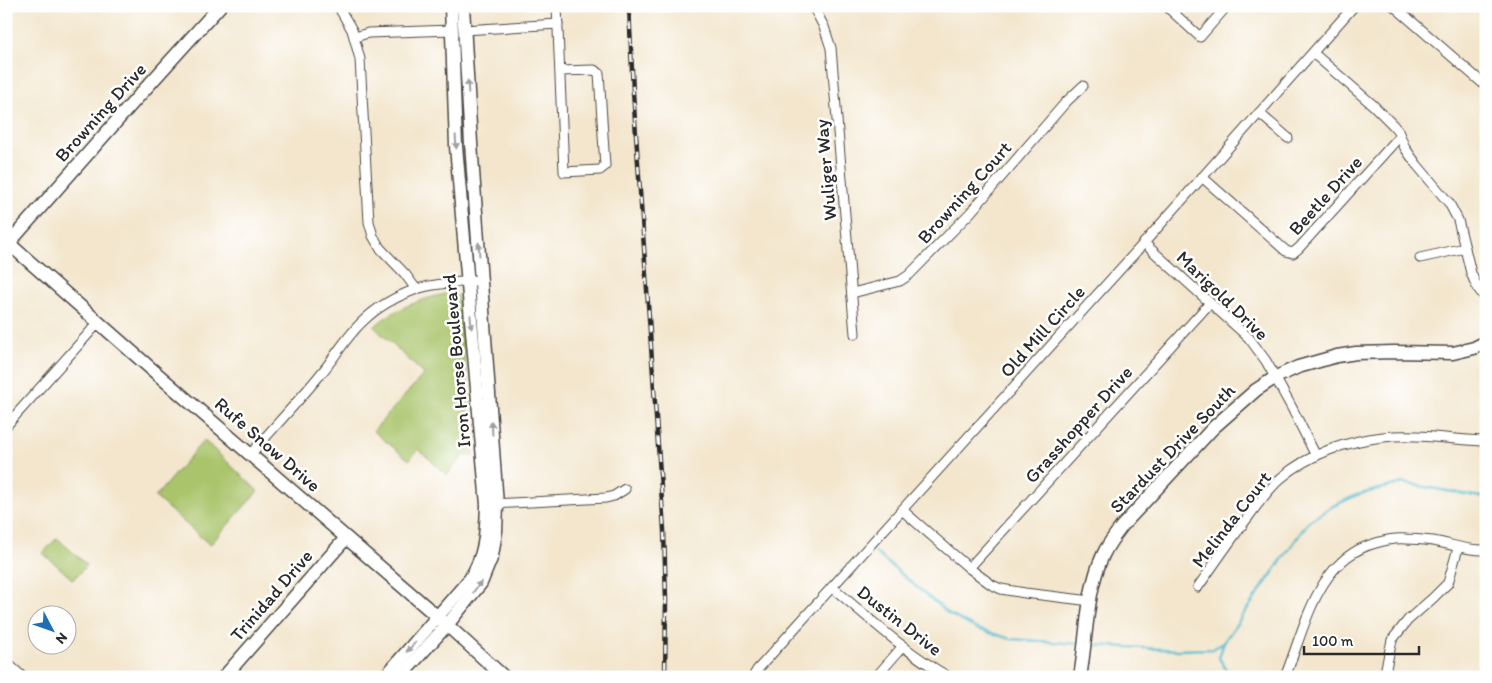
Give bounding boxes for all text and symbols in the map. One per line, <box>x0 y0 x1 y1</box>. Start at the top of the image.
street label: Browning Drive <box>50 58 151 167</box>
one-way arrow <box>463 78 471 94</box>
street label: Wuliger Way <box>810 118 841 222</box>
one-way arrow <box>453 135 461 151</box>
street label: Browning Court <box>912 136 1016 248</box>
street label: Beetle Drive <box>1284 151 1367 240</box>
one-way arrow <box>475 240 483 256</box>
street label: Marigold Drive <box>1172 246 1273 345</box>
street label: Iron Horse Boulevard <box>437 273 476 449</box>
street label: Old Mill Circle <box>995 280 1090 382</box>
one-way arrow <box>467 314 475 330</box>
street label: Grasshopper Drive <box>1020 361 1137 488</box>
street label: Stardust Drive South <box>1105 379 1240 518</box>
street label: Rufe Snow Drive <box>210 392 325 497</box>
one-way arrow <box>488 420 496 436</box>
street label: Melinda Court <box>1187 467 1276 572</box>
street label: Trinidad Drive <box>225 545 317 646</box>
one-way arrow <box>472 580 482 594</box>
street label: Dustin Drive <box>853 580 947 661</box>
north arrow <box>28 606 78 656</box>
scale bar <box>1304 623 1420 655</box>
text: N <box>52 629 71 647</box>
text: 100 m <box>1312 632 1354 650</box>
one-way arrow <box>406 641 417 653</box>

